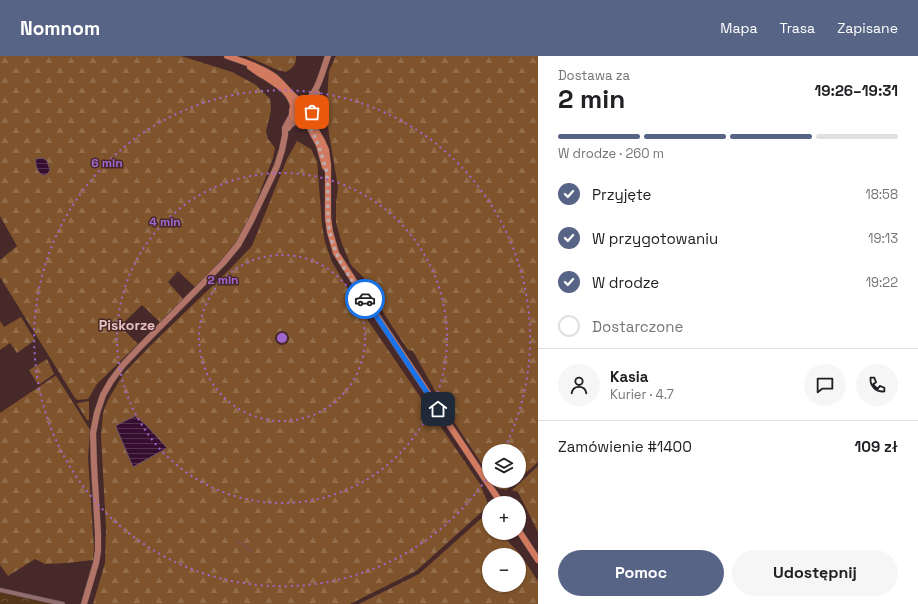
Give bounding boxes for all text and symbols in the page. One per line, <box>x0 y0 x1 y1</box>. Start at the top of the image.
text: Nomnom <box>20 16 100 41</box>
text: Mapa <box>720 19 758 37</box>
text: Trasa <box>780 19 815 37</box>
text: Zapisane <box>837 19 898 37</box>
text: Dostawa za <box>558 67 630 84</box>
text: 19:26–19:31 <box>814 81 898 100</box>
text: 2 min <box>558 82 625 116</box>
pin <box>295 95 329 129</box>
icon: bag <box>301 101 323 123</box>
text: W drodze · 260 m <box>558 145 664 162</box>
text: 6 min <box>91 155 123 171</box>
icon: check <box>558 183 580 205</box>
text: Przyjęte <box>592 185 651 204</box>
text: 18:58 <box>865 186 898 203</box>
text: 4 min <box>149 214 181 230</box>
icon: check <box>558 227 580 249</box>
text: W przygotowaniu <box>592 229 718 248</box>
text: 19:13 <box>868 230 898 247</box>
icon: check <box>558 271 580 293</box>
text: 2 min <box>207 272 239 288</box>
text: W drodze <box>592 273 659 292</box>
text: 19:22 <box>866 274 898 291</box>
courier <box>345 279 385 319</box>
icon: car <box>354 288 376 310</box>
district label: Piskorze <box>99 316 155 334</box>
text: Dostarczone <box>592 317 683 336</box>
centre of rings <box>275 331 289 345</box>
button: person <box>558 364 600 406</box>
button: chat <box>804 364 846 406</box>
button: phone <box>856 364 898 406</box>
text: Kasia <box>610 367 649 386</box>
text: Kurier · 4.7 <box>610 386 674 403</box>
pin <box>421 392 455 426</box>
icon: home <box>427 398 449 420</box>
text: Zamówienie #1400 <box>558 437 692 456</box>
text: 109 zł <box>855 437 898 456</box>
map controls <box>482 444 526 592</box>
button: layers <box>482 444 526 488</box>
button: + <box>482 496 526 540</box>
button: − <box>482 548 526 592</box>
button: Pomoc <box>558 550 724 596</box>
button: Udostępnij <box>732 550 898 596</box>

